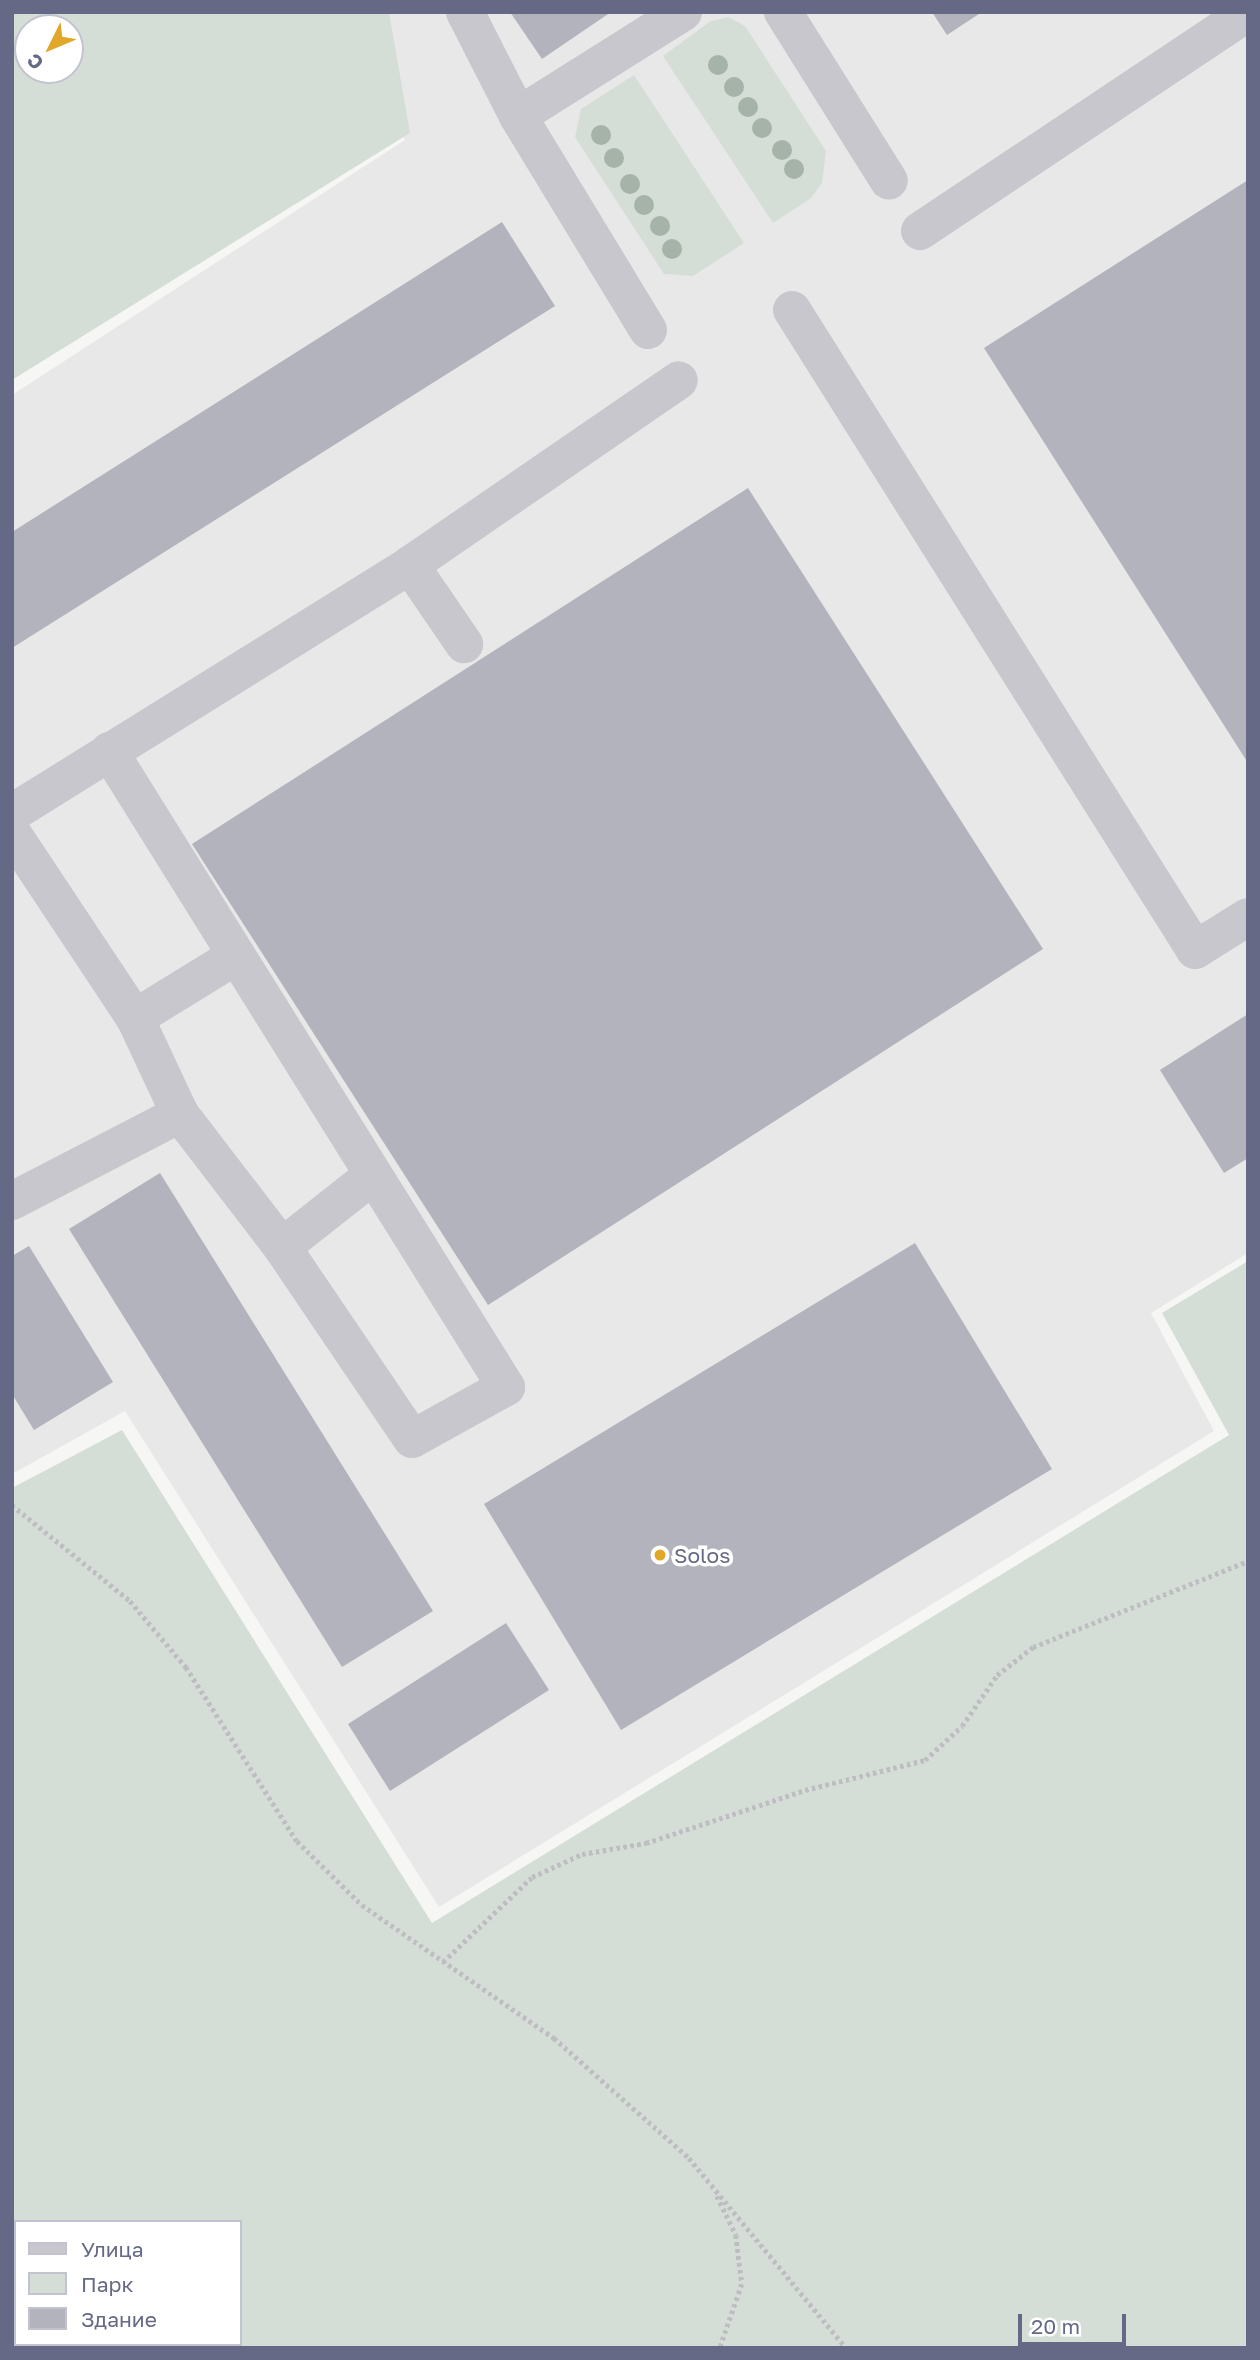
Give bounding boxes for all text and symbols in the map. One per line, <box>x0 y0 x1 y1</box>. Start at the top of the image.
north arrow <box>14 14 84 84</box>
text: С <box>22 50 48 75</box>
place label: Solos <box>674 1542 730 1568</box>
marker: Solos <box>652 1547 668 1563</box>
legend <box>14 2220 242 2346</box>
text: Улица <box>81 2236 144 2262</box>
text: Парк <box>81 2271 134 2297</box>
scale bar <box>1022 2300 1130 2344</box>
text: Здание <box>81 2306 157 2332</box>
text: 20 m <box>1031 2313 1080 2339</box>

